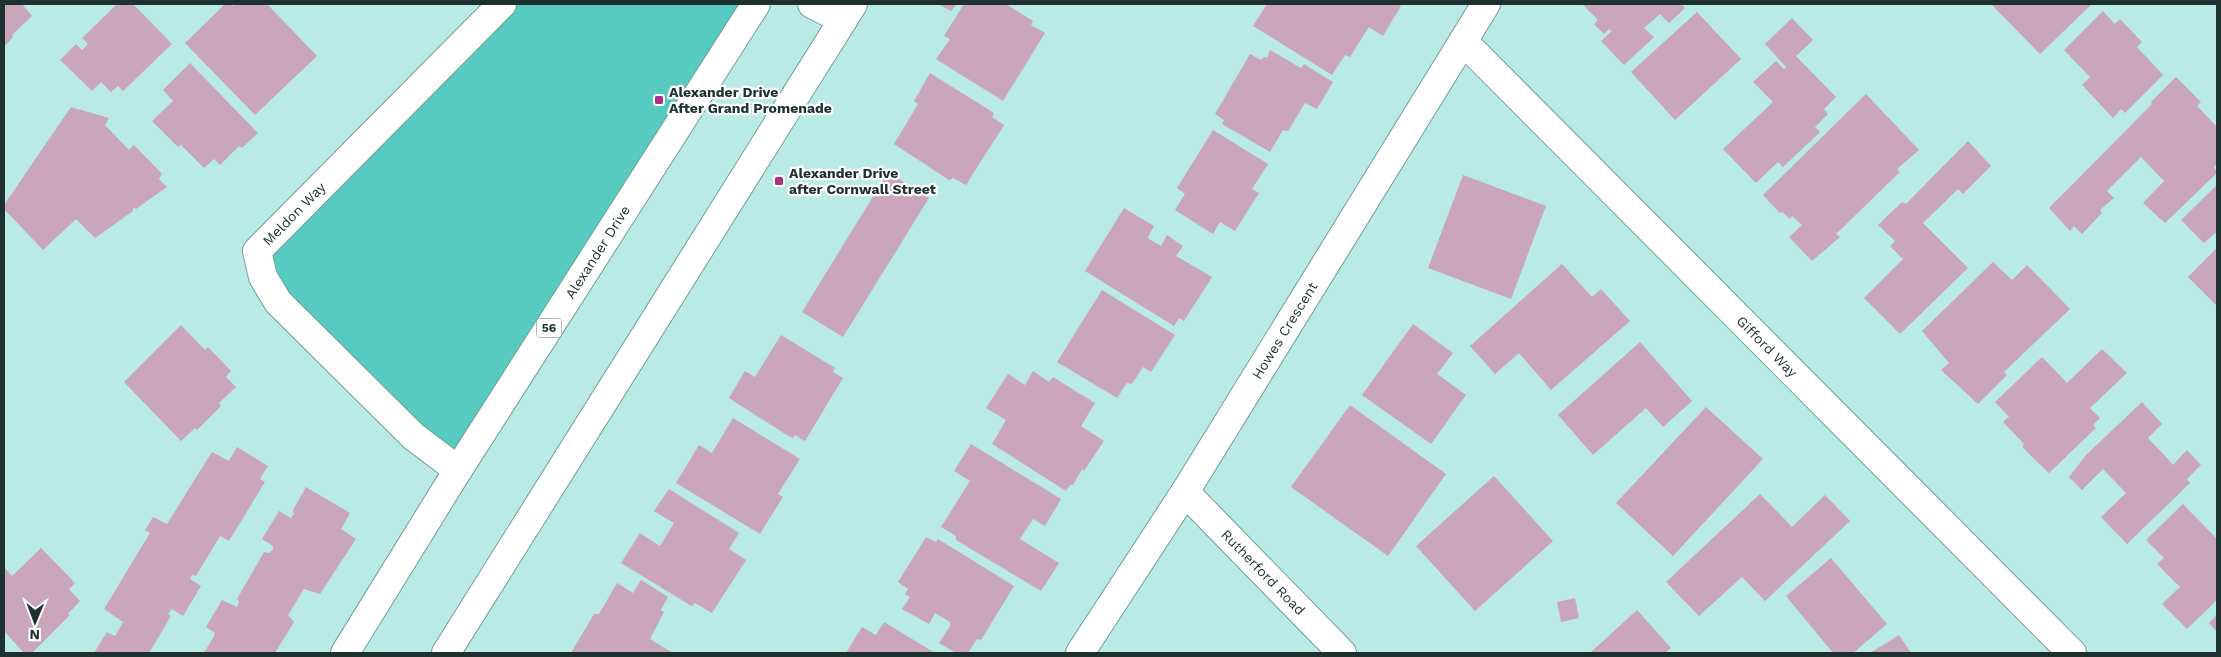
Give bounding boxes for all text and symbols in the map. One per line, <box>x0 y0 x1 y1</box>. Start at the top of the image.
place label: Alexander Drive After Grand Promenade <box>669 84 832 116</box>
marker: Alexander Drive After Grand Promenade <box>653 94 665 106</box>
place label: Alexander Drive after Cornwall Street <box>789 165 936 197</box>
marker: Alexander Drive after Cornwall Street <box>773 175 785 187</box>
street label: Meldon Way <box>259 178 329 249</box>
street label: Alexander Drive <box>562 202 633 301</box>
street label: Howes Crescent <box>1249 279 1321 382</box>
street label: Gifford Way <box>1733 313 1801 381</box>
road number: 56 <box>536 318 562 338</box>
street label: Rutherford Road <box>1218 526 1308 618</box>
north arrow <box>10 597 60 647</box>
text: N <box>29 627 40 643</box>

